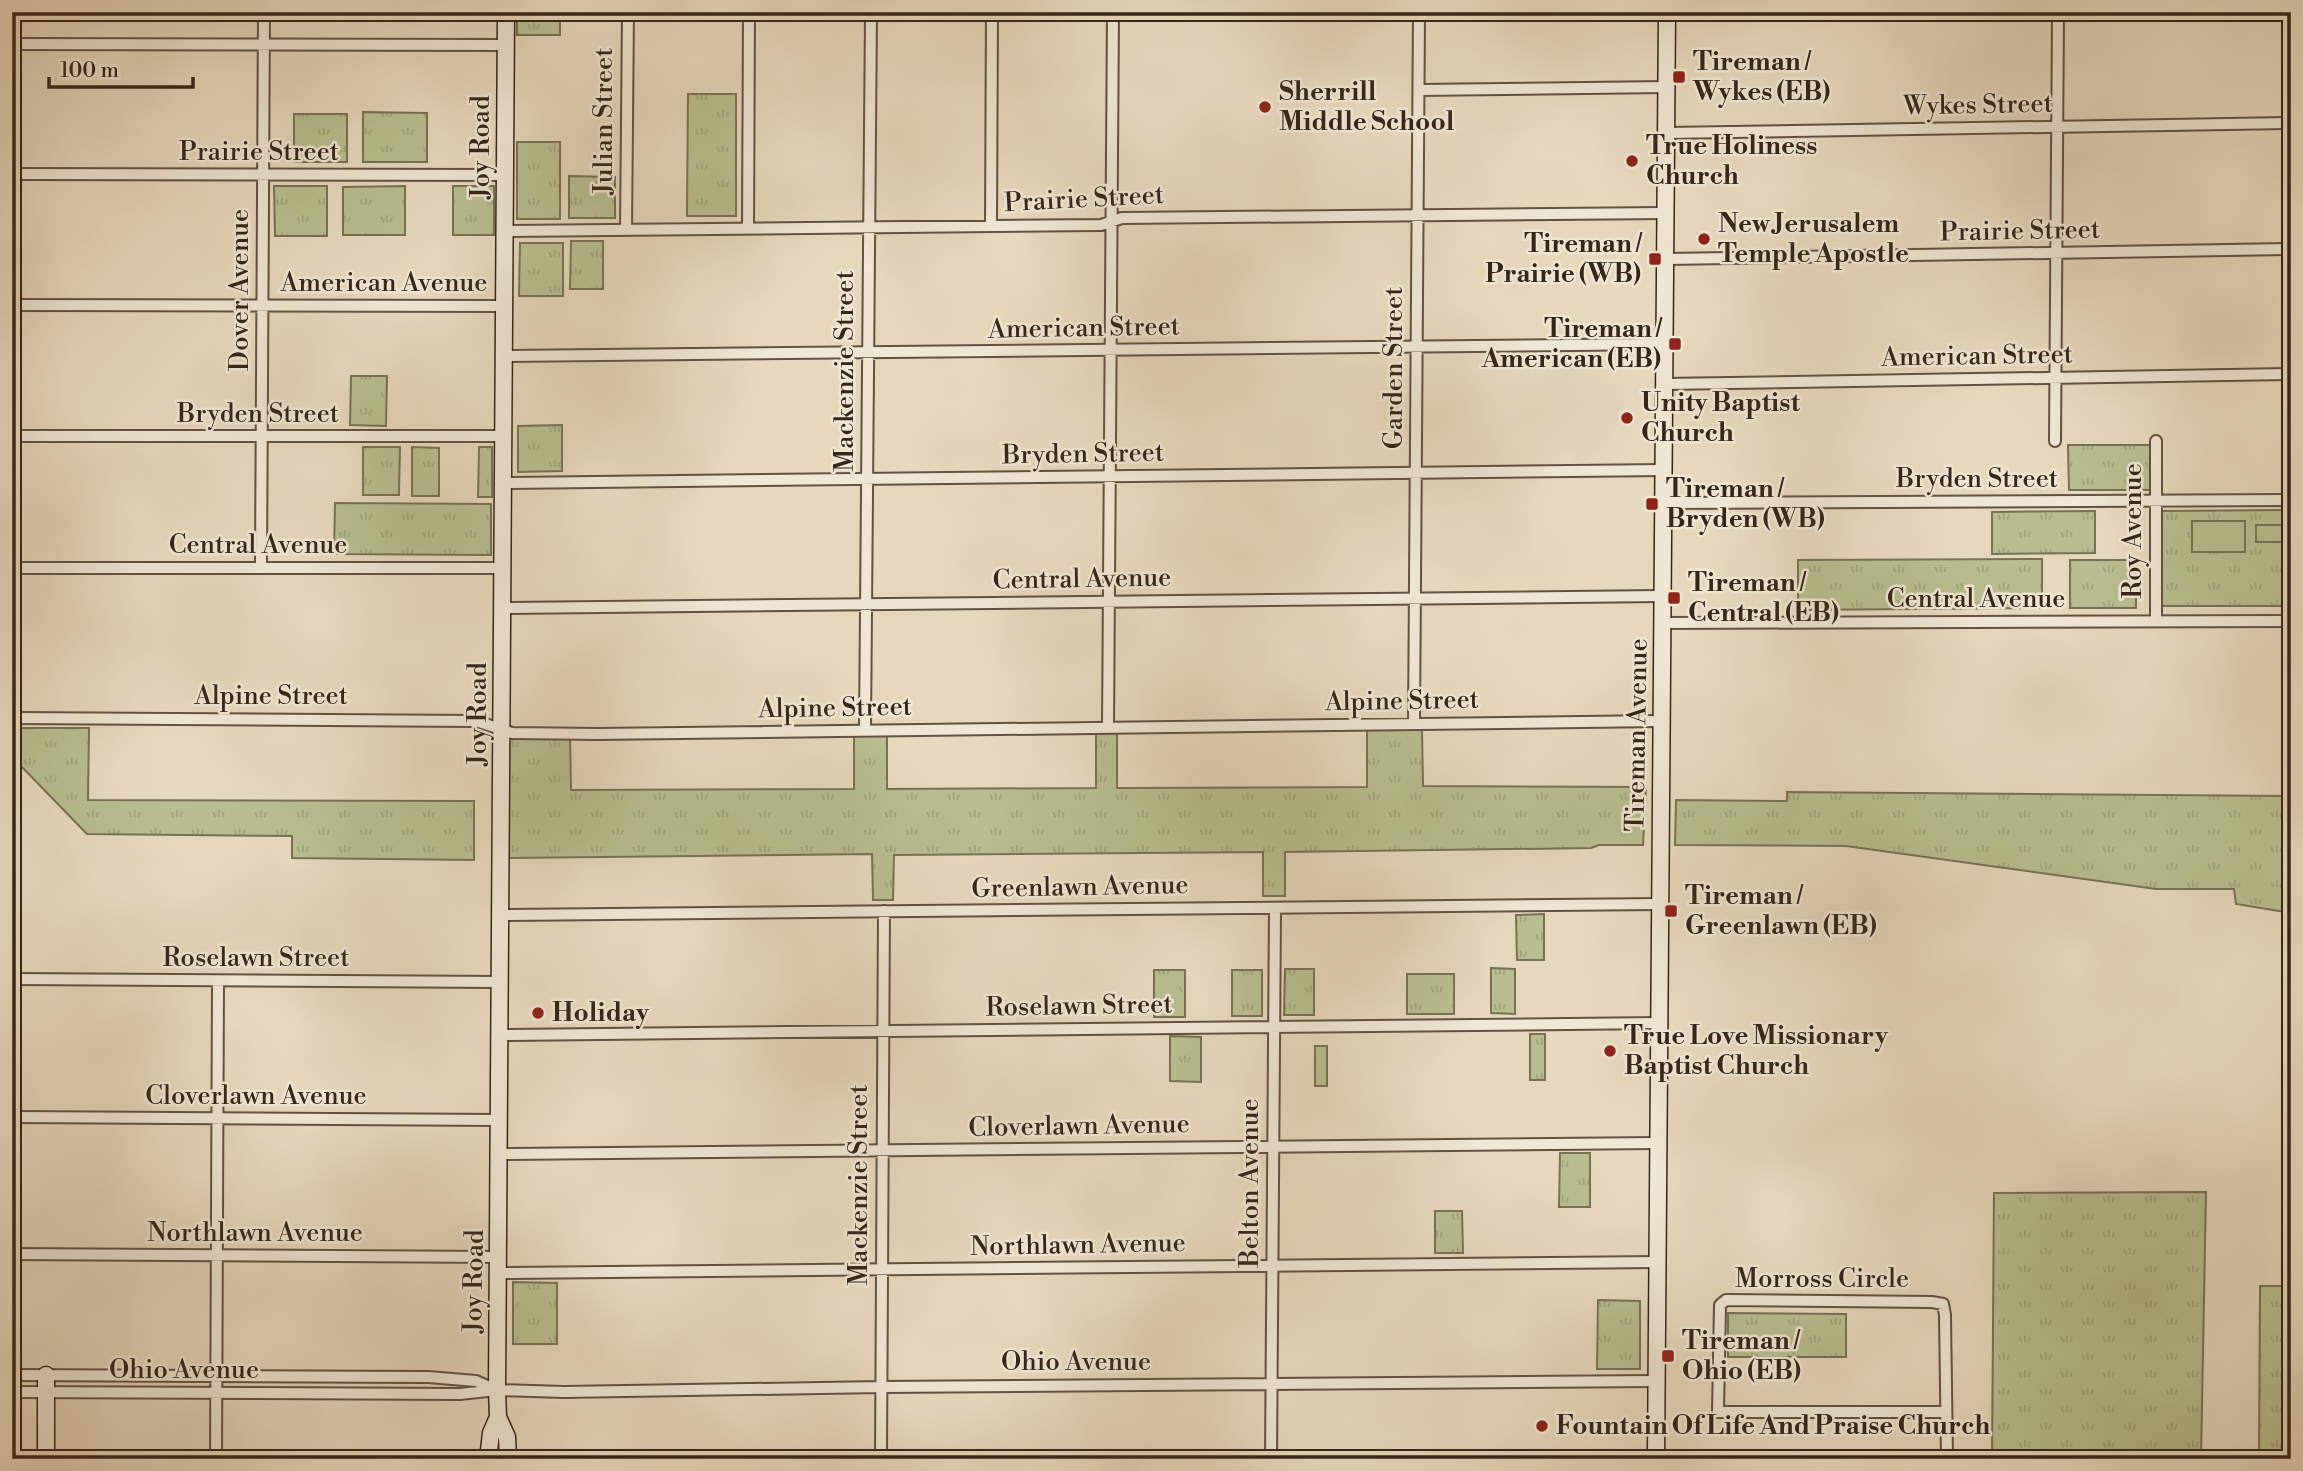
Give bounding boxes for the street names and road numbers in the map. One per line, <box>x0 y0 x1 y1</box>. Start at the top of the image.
street label: Julian Street <box>588 48 620 195</box>
street label: Wykes Street <box>1902 88 2053 122</box>
street label: Joy Road <box>465 95 497 200</box>
street label: Prairie Street <box>179 136 339 168</box>
street label: Prairie Street <box>1003 179 1165 219</box>
street label: Dover Avenue <box>224 209 256 371</box>
street label: Prairie Street <box>1940 214 2100 248</box>
street label: American Avenue <box>280 267 487 299</box>
street label: Mackenzie Street <box>829 270 861 472</box>
street label: Garden Street <box>1378 287 1410 449</box>
street label: American Street <box>987 310 1180 346</box>
street label: American Street <box>1880 338 2073 374</box>
street label: Bryden Street <box>176 398 339 430</box>
street label: Bryden Street <box>1001 437 1164 471</box>
street label: Bryden Street <box>1895 463 2058 495</box>
street label: Roy Avenue <box>2117 463 2149 599</box>
street label: Central Avenue <box>169 529 347 561</box>
street label: Central Avenue <box>992 561 1172 597</box>
street label: Central Avenue <box>1887 583 2065 615</box>
street label: Tireman Avenue <box>1619 638 1655 832</box>
street label: Joy Road <box>462 662 494 767</box>
street label: Alpine Street <box>193 680 348 712</box>
street label: Alpine Street <box>1324 684 1479 718</box>
street label: Alpine Street <box>757 691 912 725</box>
street label: Greenlawn Avenue <box>971 869 1189 905</box>
street label: Roselawn Street <box>163 942 349 974</box>
street label: Roselawn Street <box>985 988 1173 1024</box>
street label: Cloverlawn Avenue <box>145 1080 367 1112</box>
street label: Mackenzie Street <box>843 1084 875 1286</box>
street label: Belton Avenue <box>1234 1098 1266 1269</box>
street label: Cloverlawn Avenue <box>968 1108 1190 1144</box>
street label: Northlawn Avenue <box>147 1217 363 1249</box>
street label: Northlawn Avenue <box>970 1227 1186 1263</box>
street label: Joy Road <box>457 1229 491 1334</box>
street label: Morross Circle <box>1735 1263 1909 1295</box>
street label: Ohio Avenue <box>1001 1346 1151 1378</box>
street label: Ohio Avenue <box>109 1354 259 1386</box>

